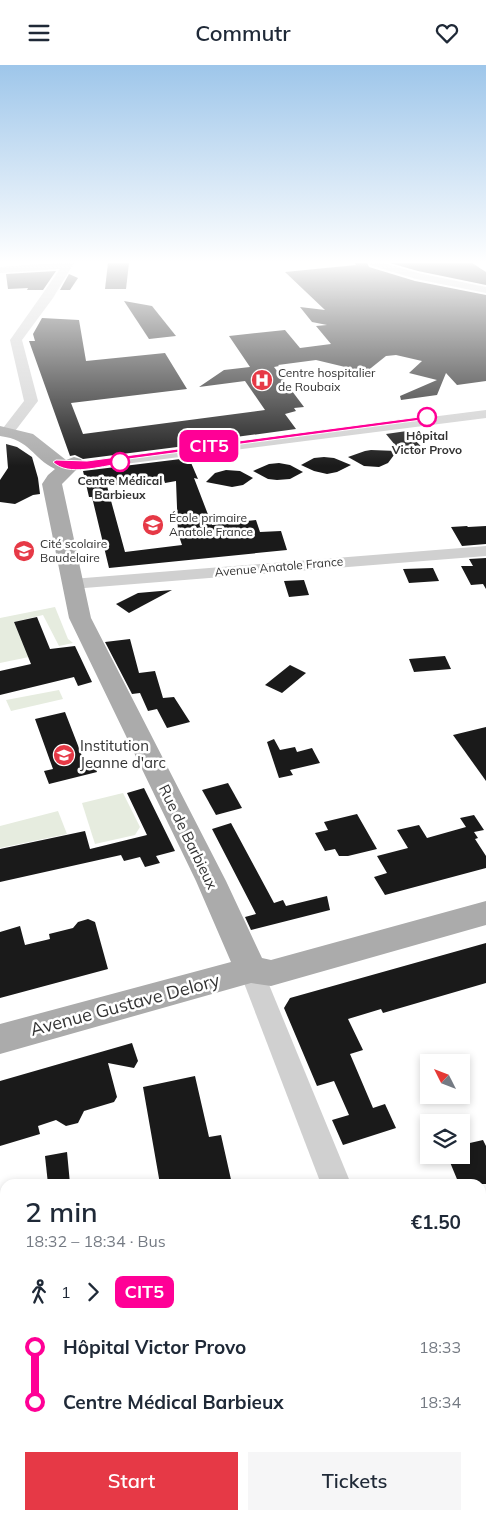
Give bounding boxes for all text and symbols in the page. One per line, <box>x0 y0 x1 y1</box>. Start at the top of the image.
icon: menu <box>25 19 53 47</box>
text: Commutr <box>195 19 291 47</box>
icon: heart <box>433 19 461 47</box>
place label: Centre hospitalier de Roubaix <box>278 365 376 394</box>
hospital icon: Centre hospitalier de Roubaix <box>250 368 274 392</box>
marker: Hôpital Victor Provo <box>417 407 437 427</box>
place label: Hôpital Victor Provo <box>391 428 462 457</box>
line badge: CIT5 <box>174 430 244 462</box>
text: CIT5 <box>189 434 229 457</box>
marker: Centre Médical Barbieux <box>110 452 130 472</box>
place label: Centre Médical Barbieux <box>78 473 162 502</box>
place label: École primaire Anatole France <box>169 510 253 539</box>
school or university icon: École primaire Anatole France <box>141 513 165 537</box>
place label: Cité scolaire Baudelaire <box>40 536 107 565</box>
school or university icon: Cité scolaire Baudelaire <box>12 539 36 563</box>
street label: Avenue Anatole France <box>214 553 344 580</box>
place label: Institution Jeanne d'arc <box>80 736 166 772</box>
school or university icon: Institution Jeanne d'arc <box>52 743 76 767</box>
street label: Rue de Barbieux <box>155 781 222 892</box>
street label: Avenue Gustave Delory <box>28 968 223 1041</box>
north arrow <box>420 1054 470 1104</box>
map controls <box>420 1054 470 1164</box>
button: layers <box>420 1114 470 1164</box>
text: 2 min <box>25 1194 98 1229</box>
text: €1.50 <box>411 1210 461 1234</box>
text: 18:32 – 18:34 · Bus <box>25 1231 166 1251</box>
icon: walk <box>25 1278 53 1306</box>
icon: forward <box>79 1278 107 1306</box>
text: CIT5 <box>125 1280 164 1303</box>
text: 1 <box>61 1282 71 1302</box>
text: Hôpital Victor Provo <box>63 1335 246 1359</box>
text: 18:33 <box>419 1337 461 1357</box>
text: Centre Médical Barbieux <box>63 1390 284 1414</box>
text: 18:34 <box>419 1392 461 1412</box>
button: Start <box>25 1452 238 1510</box>
button: Tickets <box>248 1452 461 1510</box>

